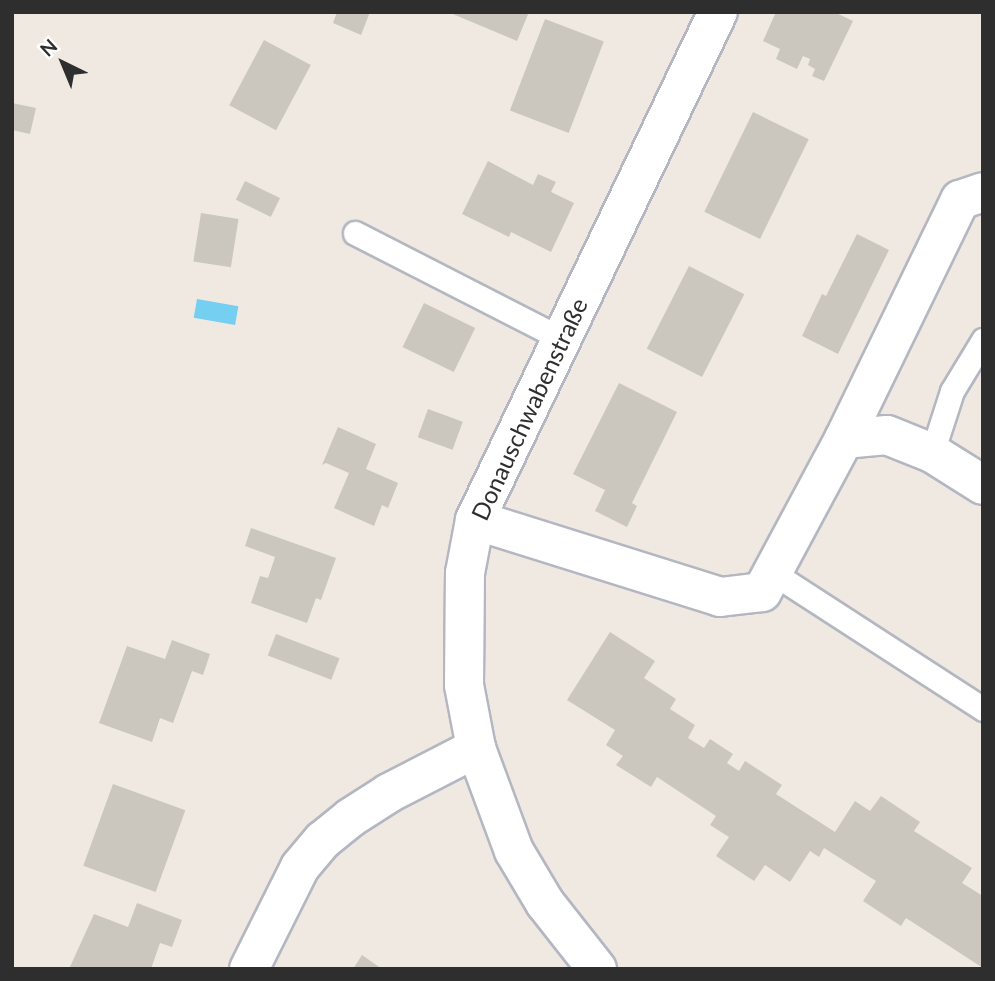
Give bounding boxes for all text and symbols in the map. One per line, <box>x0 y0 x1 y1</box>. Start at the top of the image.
north arrow <box>28 28 98 98</box>
text: N <box>35 34 62 61</box>
street label: Donauschwabenstraße <box>465 293 593 525</box>

